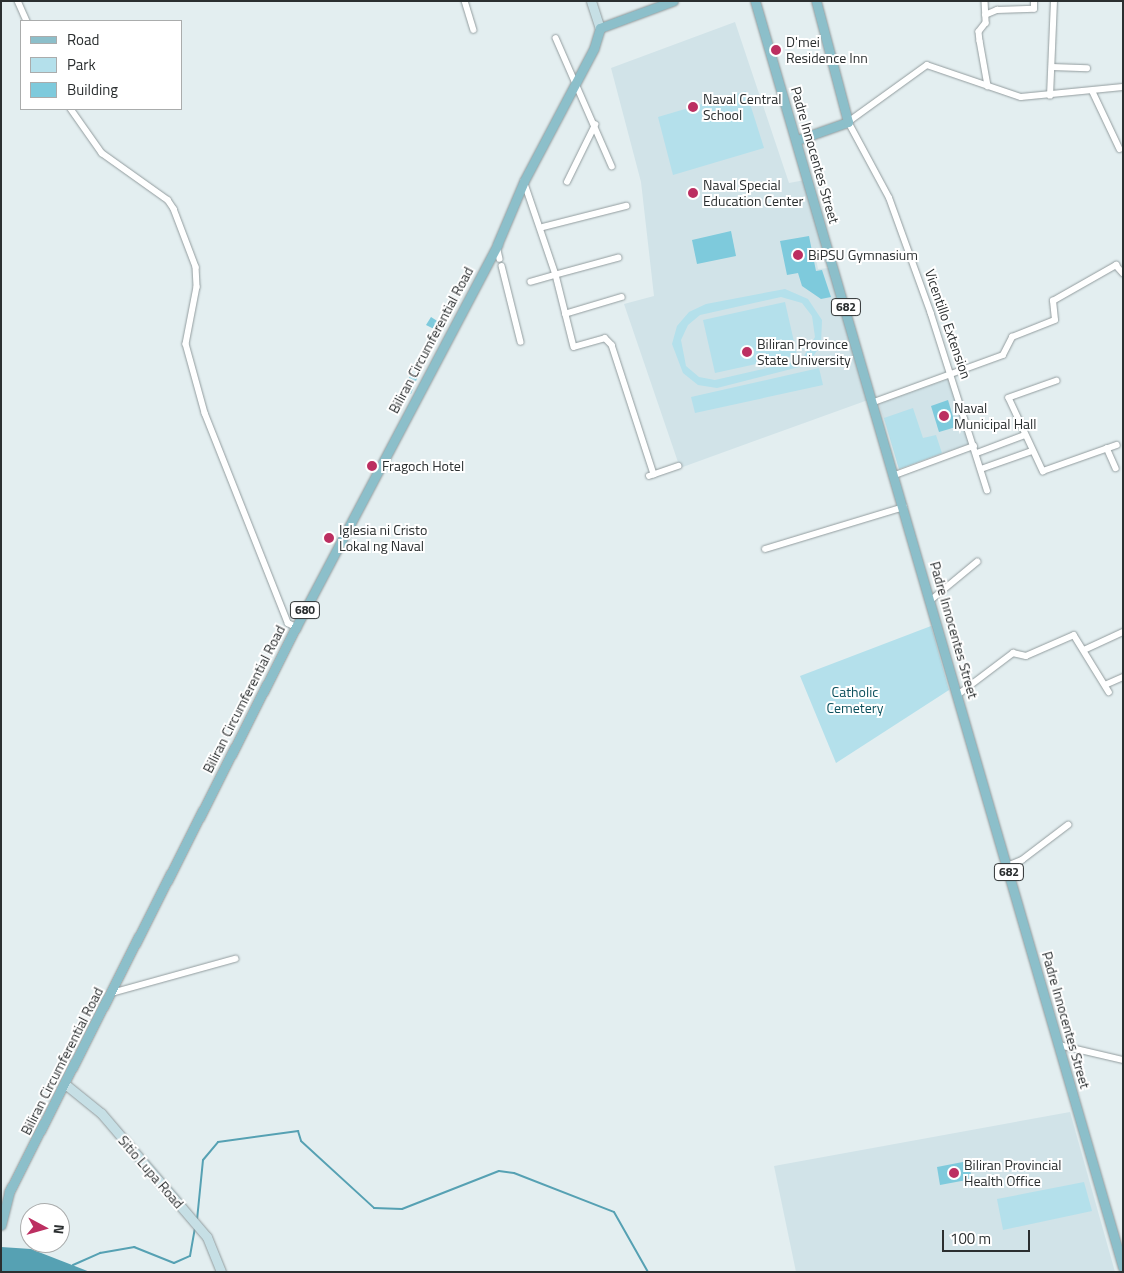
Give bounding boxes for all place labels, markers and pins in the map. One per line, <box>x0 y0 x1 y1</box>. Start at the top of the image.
place label: D'mei Residence Inn <box>786 34 868 66</box>
marker: D'mei Residence Inn <box>770 44 782 56</box>
place label: Naval Central School <box>703 91 781 124</box>
marker: Naval Central School <box>687 101 699 113</box>
place label: Naval Special Education Center <box>703 177 803 210</box>
marker: Naval Special Education Center <box>687 187 699 199</box>
place label: BiPSU Gymnasium <box>808 247 918 263</box>
marker: BiPSU Gymnasium <box>792 249 804 261</box>
place label: Biliran Province State University <box>757 336 851 368</box>
marker: Biliran Province State University <box>741 346 753 358</box>
place label: Naval Municipal Hall <box>954 400 1037 432</box>
marker: Naval Municipal Hall <box>938 410 950 422</box>
place label: Fragoch Hotel <box>382 458 464 474</box>
marker: Fragoch Hotel <box>366 460 378 472</box>
place label: Iglesia ni Cristo Lokal ng Naval <box>339 522 427 554</box>
marker: Iglesia ni Cristo Lokal ng Naval <box>323 532 335 544</box>
place label: Biliran Provincial Health Office <box>964 1157 1061 1190</box>
marker: Biliran Provincial Health Office <box>948 1167 960 1179</box>

